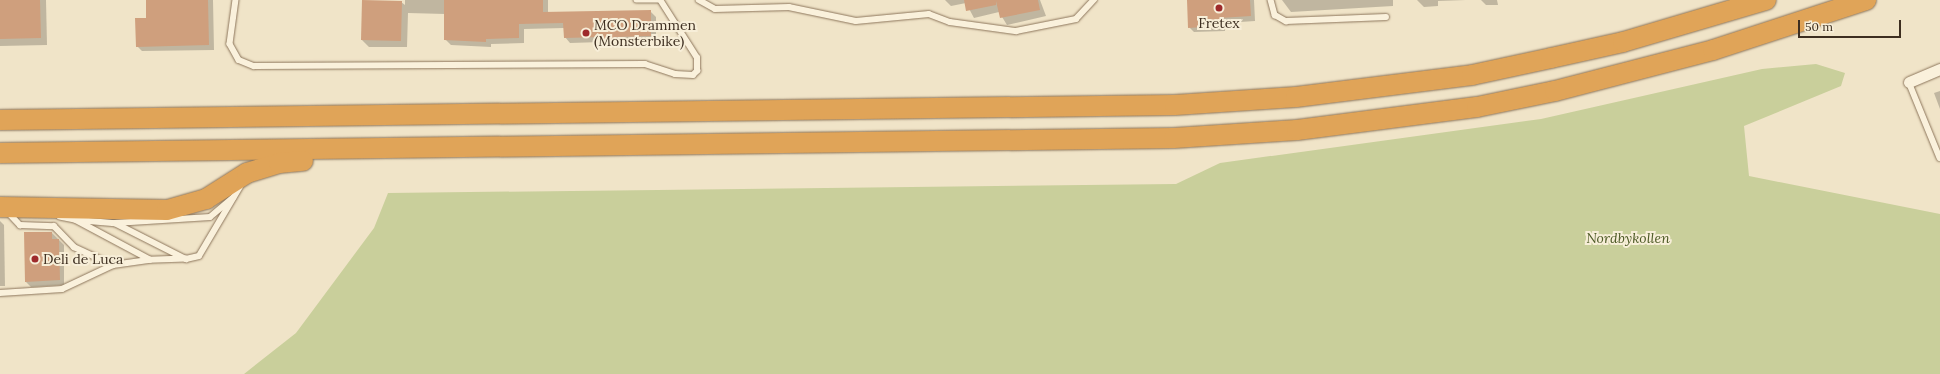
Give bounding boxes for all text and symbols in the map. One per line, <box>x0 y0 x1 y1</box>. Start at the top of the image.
marker: Fretex <box>1214 3 1224 13</box>
scale bar <box>1800 12 1903 38</box>
place label: Fretex <box>1198 15 1240 31</box>
place label: MCO Drammen (Monsterbike) <box>594 17 696 50</box>
text: 50 m <box>1805 19 1833 34</box>
marker: MCO Drammen (Monsterbike) <box>581 28 591 38</box>
park label: Nordbykollen <box>1586 230 1670 246</box>
place label: Deli de Luca <box>43 251 123 267</box>
marker: Deli de Luca <box>30 254 40 264</box>

